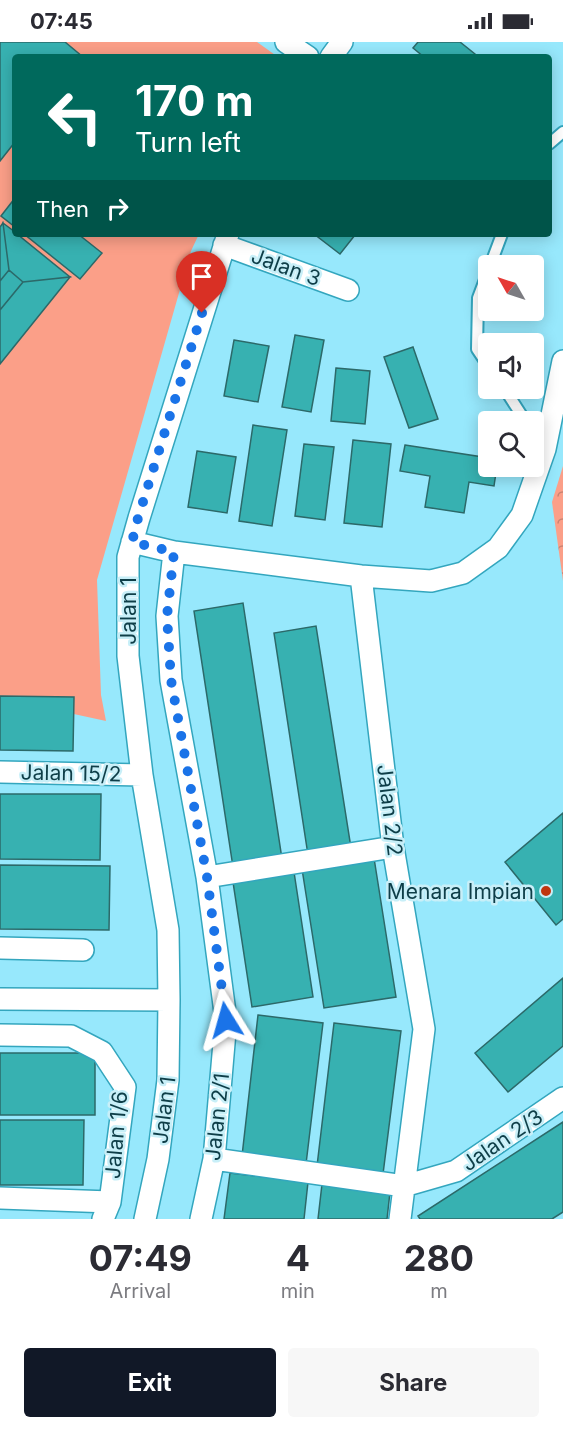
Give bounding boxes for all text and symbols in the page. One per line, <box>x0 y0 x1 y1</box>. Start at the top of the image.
text: 07:45 <box>30 8 93 34</box>
text: 170 m <box>135 75 253 126</box>
icon: left <box>36 78 114 156</box>
text: Turn left <box>135 126 241 159</box>
icon: right <box>101 192 134 225</box>
text: Then <box>36 196 89 222</box>
street label: Jalan 3 <box>248 243 324 291</box>
pin <box>176 251 227 313</box>
north arrow <box>478 255 544 321</box>
map controls <box>478 255 544 477</box>
icon: arrive <box>185 260 218 293</box>
button: sound <box>478 333 544 399</box>
button: search <box>478 411 544 477</box>
street label: Jalan 1 <box>116 577 141 645</box>
street label: Jalan 15/2 <box>20 760 122 786</box>
street label: Jalan 2/2 <box>372 763 408 857</box>
place label: Menara Impian <box>387 879 534 904</box>
marker: Menara Impian <box>539 884 553 898</box>
position arrow <box>194 988 258 1052</box>
street label: Jalan 2/1 <box>200 1072 234 1162</box>
street label: Jalan 1 <box>147 1075 181 1145</box>
street label: Jalan 1/6 <box>100 1090 132 1180</box>
street label: Jalan 2/3 <box>457 1104 547 1176</box>
text: 07:49 <box>89 1236 192 1280</box>
text: 4 <box>286 1236 310 1280</box>
text: 280 <box>404 1236 474 1280</box>
text: Arrival <box>110 1279 171 1303</box>
text: min <box>281 1279 315 1303</box>
text: m <box>430 1279 448 1303</box>
button: Exit <box>24 1348 276 1417</box>
button: Share <box>288 1348 539 1417</box>

